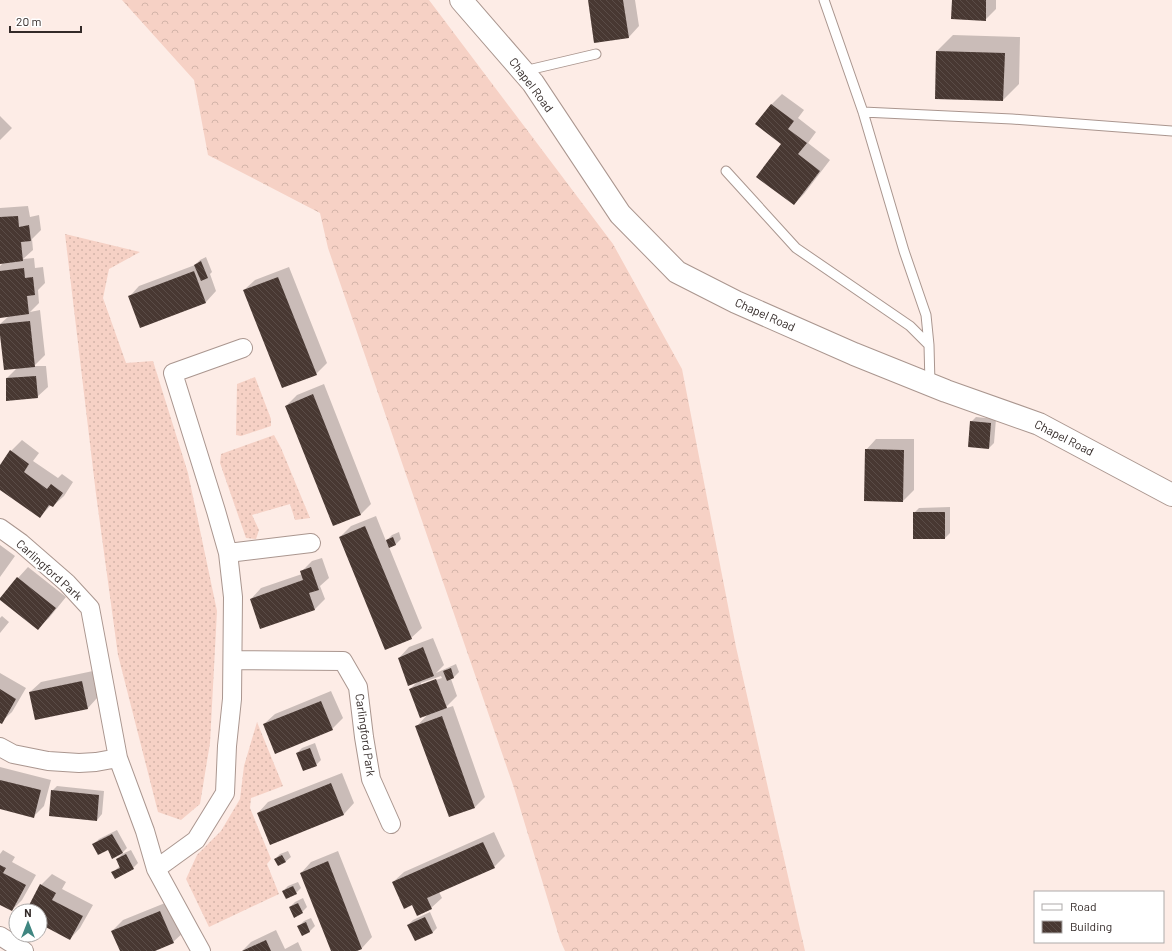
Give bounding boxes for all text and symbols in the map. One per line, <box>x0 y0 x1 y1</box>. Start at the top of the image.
scale bar <box>10 8 81 34</box>
text: 20 m <box>16 14 42 28</box>
street label: Chapel Road <box>507 54 557 114</box>
street label: Chapel Road <box>733 295 798 334</box>
street label: Chapel Road <box>1033 416 1096 458</box>
street label: Carlingford Park <box>14 536 85 602</box>
street label: Carlingford Park <box>353 693 379 777</box>
legend <box>1034 891 1164 943</box>
text: Road <box>1070 899 1097 913</box>
north arrow <box>8 903 48 943</box>
text: N <box>24 906 32 919</box>
text: Building <box>1070 919 1112 933</box>

